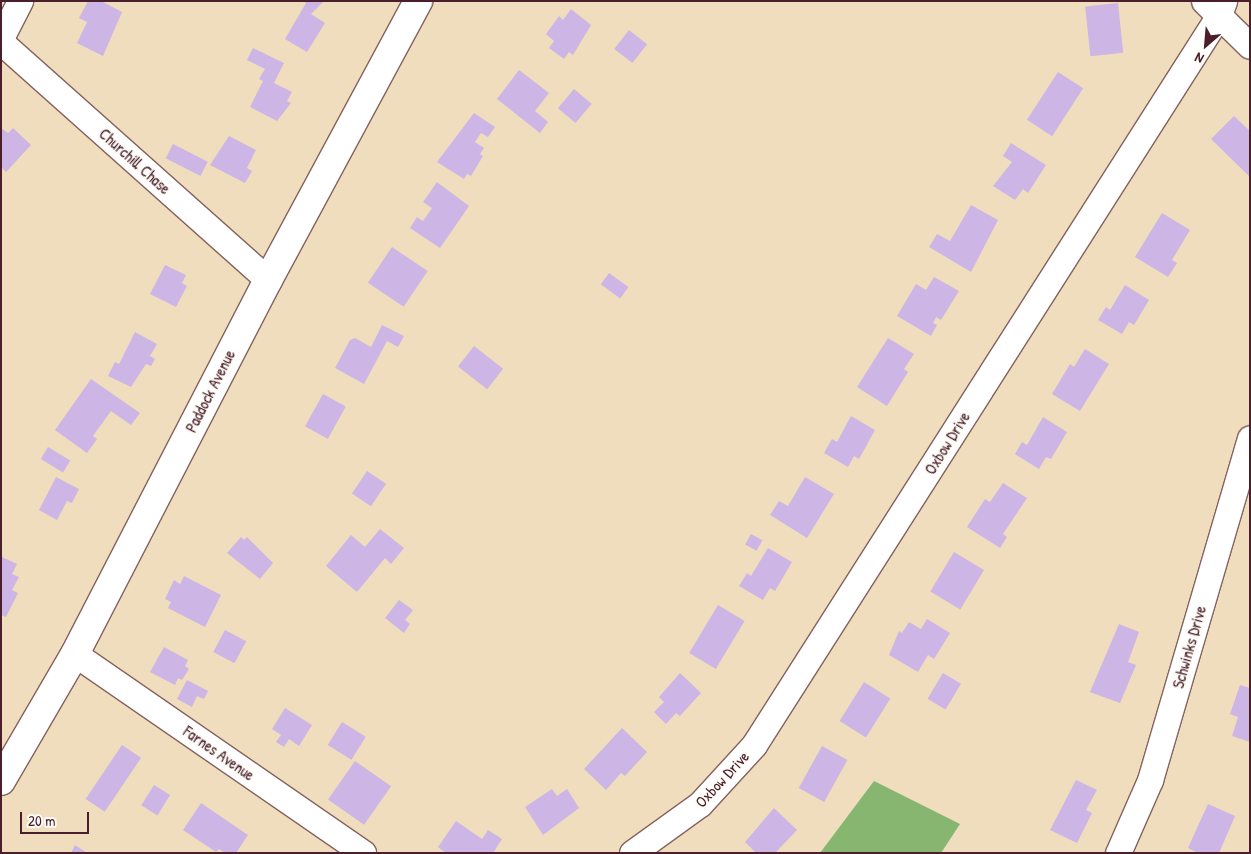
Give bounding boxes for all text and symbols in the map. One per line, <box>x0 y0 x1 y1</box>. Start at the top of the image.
north arrow <box>1181 20 1231 70</box>
text: N <box>1191 49 1207 69</box>
street label: Churchill Chase <box>95 124 175 198</box>
street label: Paddock Avenue <box>181 347 239 435</box>
street label: Oxbow Drive <box>920 408 974 478</box>
street label: Schwinks Drive <box>1168 603 1210 691</box>
street label: Farnes Avenue <box>180 721 258 785</box>
street label: Oxbow Drive <box>691 747 753 811</box>
scale bar <box>22 802 91 834</box>
text: 20 m <box>28 810 55 831</box>

